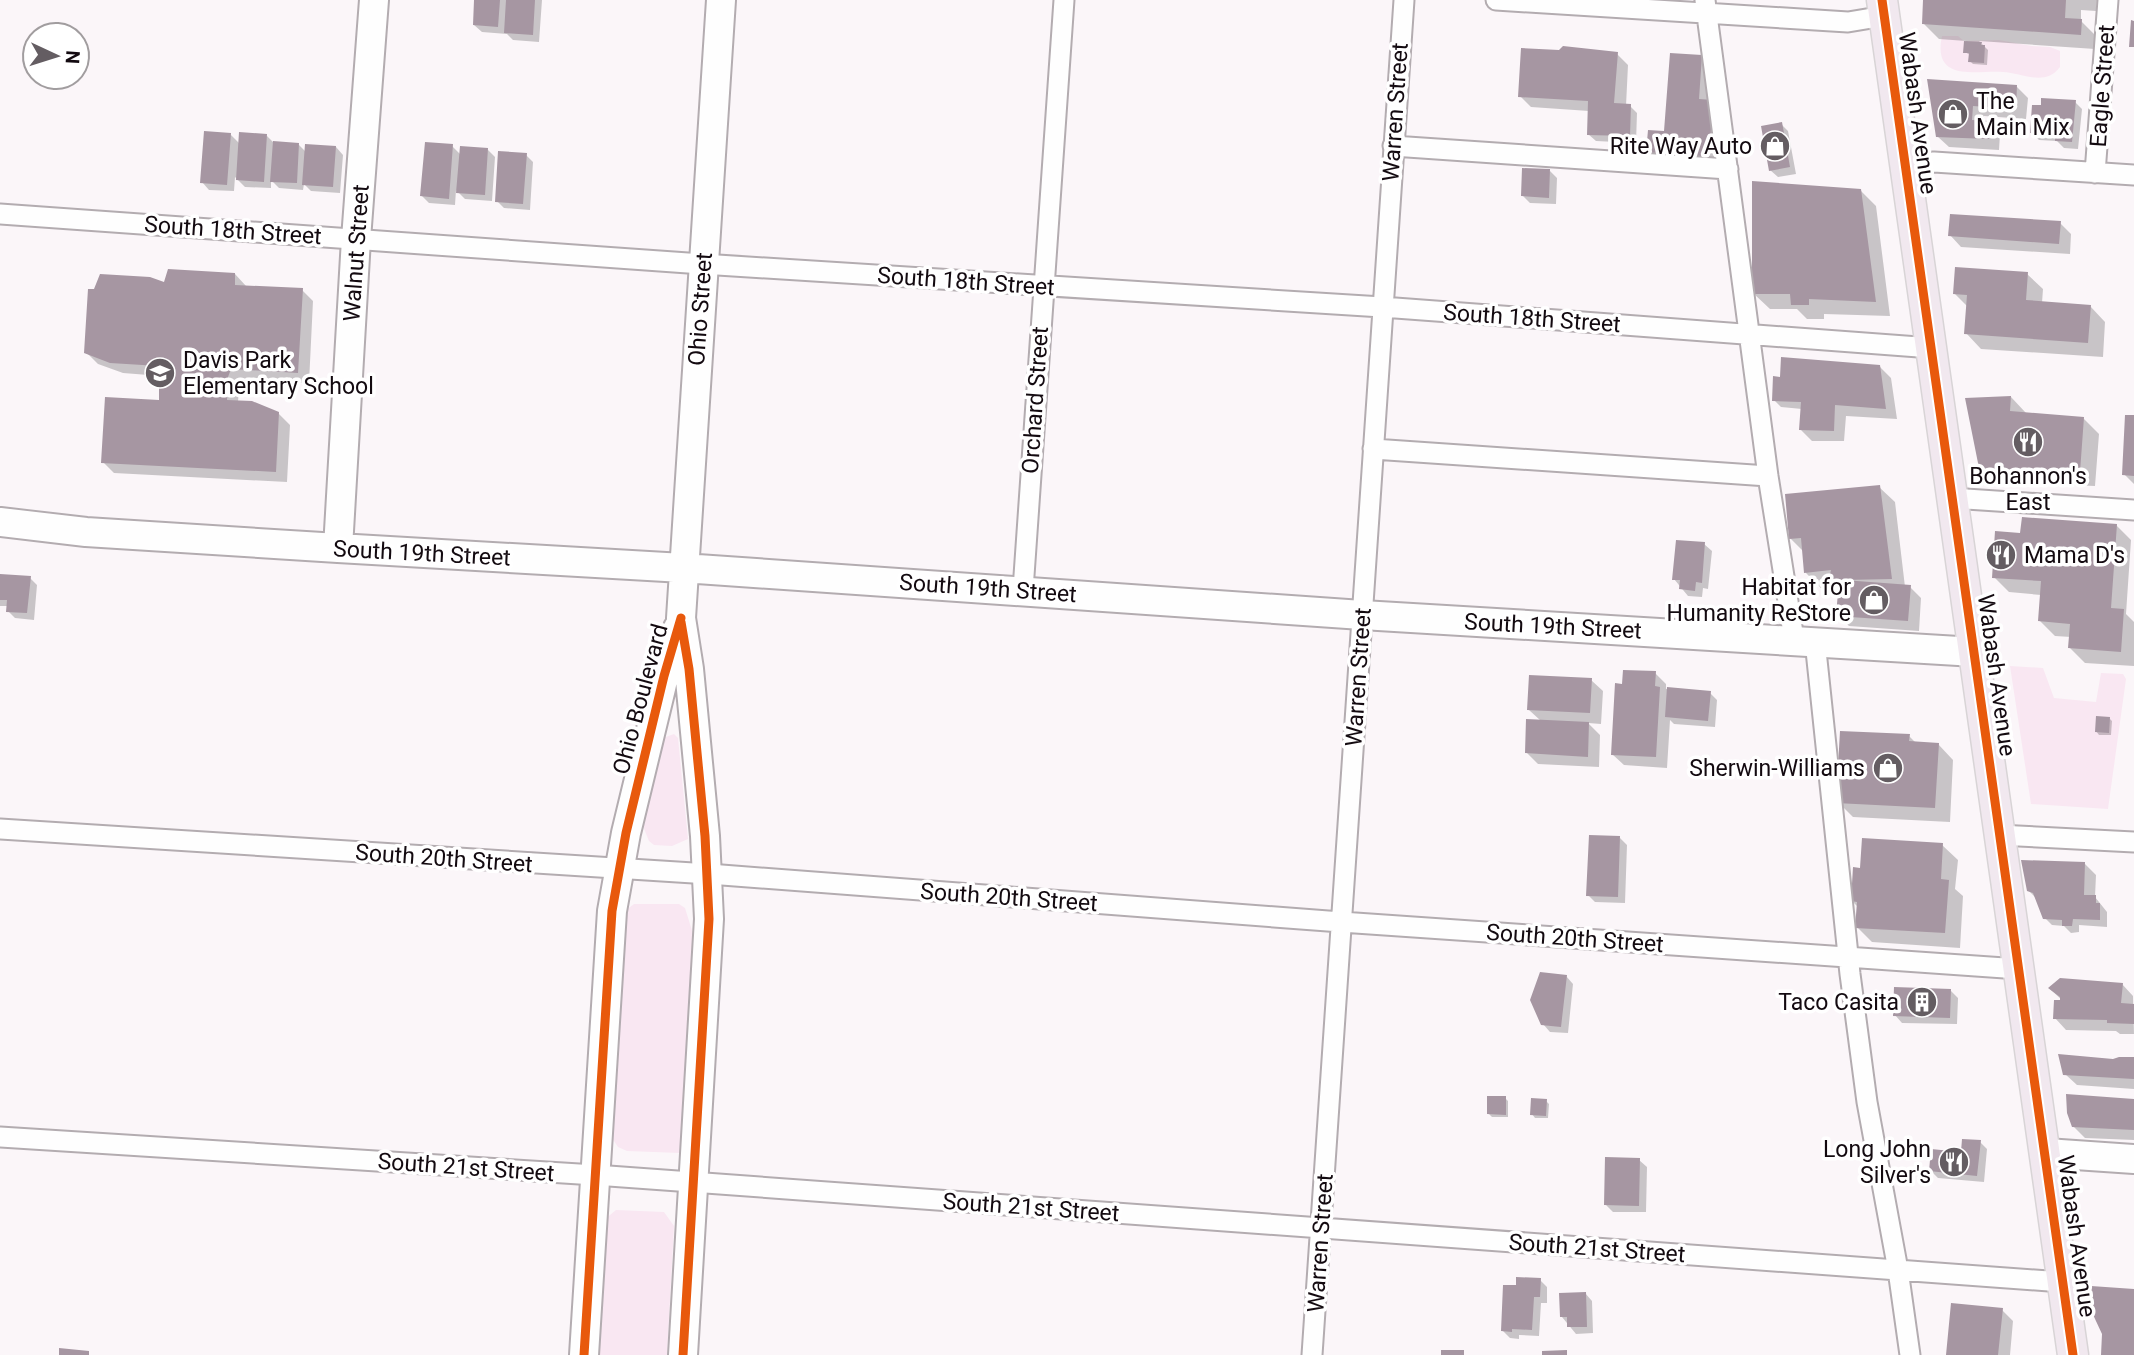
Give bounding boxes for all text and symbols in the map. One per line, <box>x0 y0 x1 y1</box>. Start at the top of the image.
north arrow <box>21 21 91 91</box>
street label: Eagle Street <box>2085 24 2120 148</box>
street label: Wabash Avenue <box>1893 30 1942 196</box>
street label: Warren Street <box>1377 42 1414 182</box>
text: N <box>61 50 84 65</box>
place label: The Main Mix <box>1976 88 2070 141</box>
shop icon: The Main Mix <box>1936 97 1970 131</box>
shop icon: Rite Way Auto <box>1758 129 1792 163</box>
place label: Rite Way Auto <box>1610 133 1752 160</box>
street label: Walnut Street <box>338 184 375 323</box>
street label: South 18th Street <box>143 211 323 250</box>
street label: Ohio Street <box>683 251 718 367</box>
street label: South 18th Street <box>876 262 1056 301</box>
street label: South 18th Street <box>1442 299 1622 338</box>
street label: Orchard Street <box>1017 325 1054 475</box>
place label: Davis Park Elementary School <box>183 347 374 400</box>
school or university icon: Davis Park Elementary School <box>143 356 177 390</box>
restaurant icon: Bohannon's East <box>2011 425 2045 459</box>
place label: Bohannon's East <box>1969 463 2087 516</box>
street label: South 19th Street <box>332 535 511 572</box>
restaurant icon: Mama D's <box>1984 538 2018 572</box>
place label: Mama D's <box>2024 542 2125 569</box>
street label: South 19th Street <box>898 569 1078 608</box>
place label: Habitat for Humanity ReStore <box>1667 574 1851 627</box>
shop icon: Habitat for Humanity ReStore <box>1857 583 1891 617</box>
street label: Wabash Avenue <box>1972 592 2021 758</box>
street label: Warren Street <box>1340 607 1377 747</box>
street label: South 19th Street <box>1463 608 1642 645</box>
street label: Ohio Boulevard <box>607 621 674 777</box>
shop icon: Sherwin-Williams <box>1871 751 1905 785</box>
place label: Sherwin-Williams <box>1689 755 1865 782</box>
street label: South 20th Street <box>354 839 534 878</box>
street label: South 20th Street <box>919 878 1099 917</box>
street label: South 20th Street <box>1485 919 1665 958</box>
building icon: Taco Casita <box>1905 985 1939 1019</box>
place label: Taco Casita <box>1778 989 1899 1016</box>
place label: Long John Silver's <box>1823 1136 1931 1189</box>
restaurant icon: Long John Silver's <box>1937 1145 1971 1179</box>
street label: South 21st Street <box>377 1148 555 1187</box>
street label: Wabash Avenue <box>2052 1153 2101 1319</box>
street label: Warren Street <box>1302 1173 1339 1313</box>
street label: South 21st Street <box>942 1188 1120 1227</box>
street label: South 21st Street <box>1508 1229 1686 1268</box>

